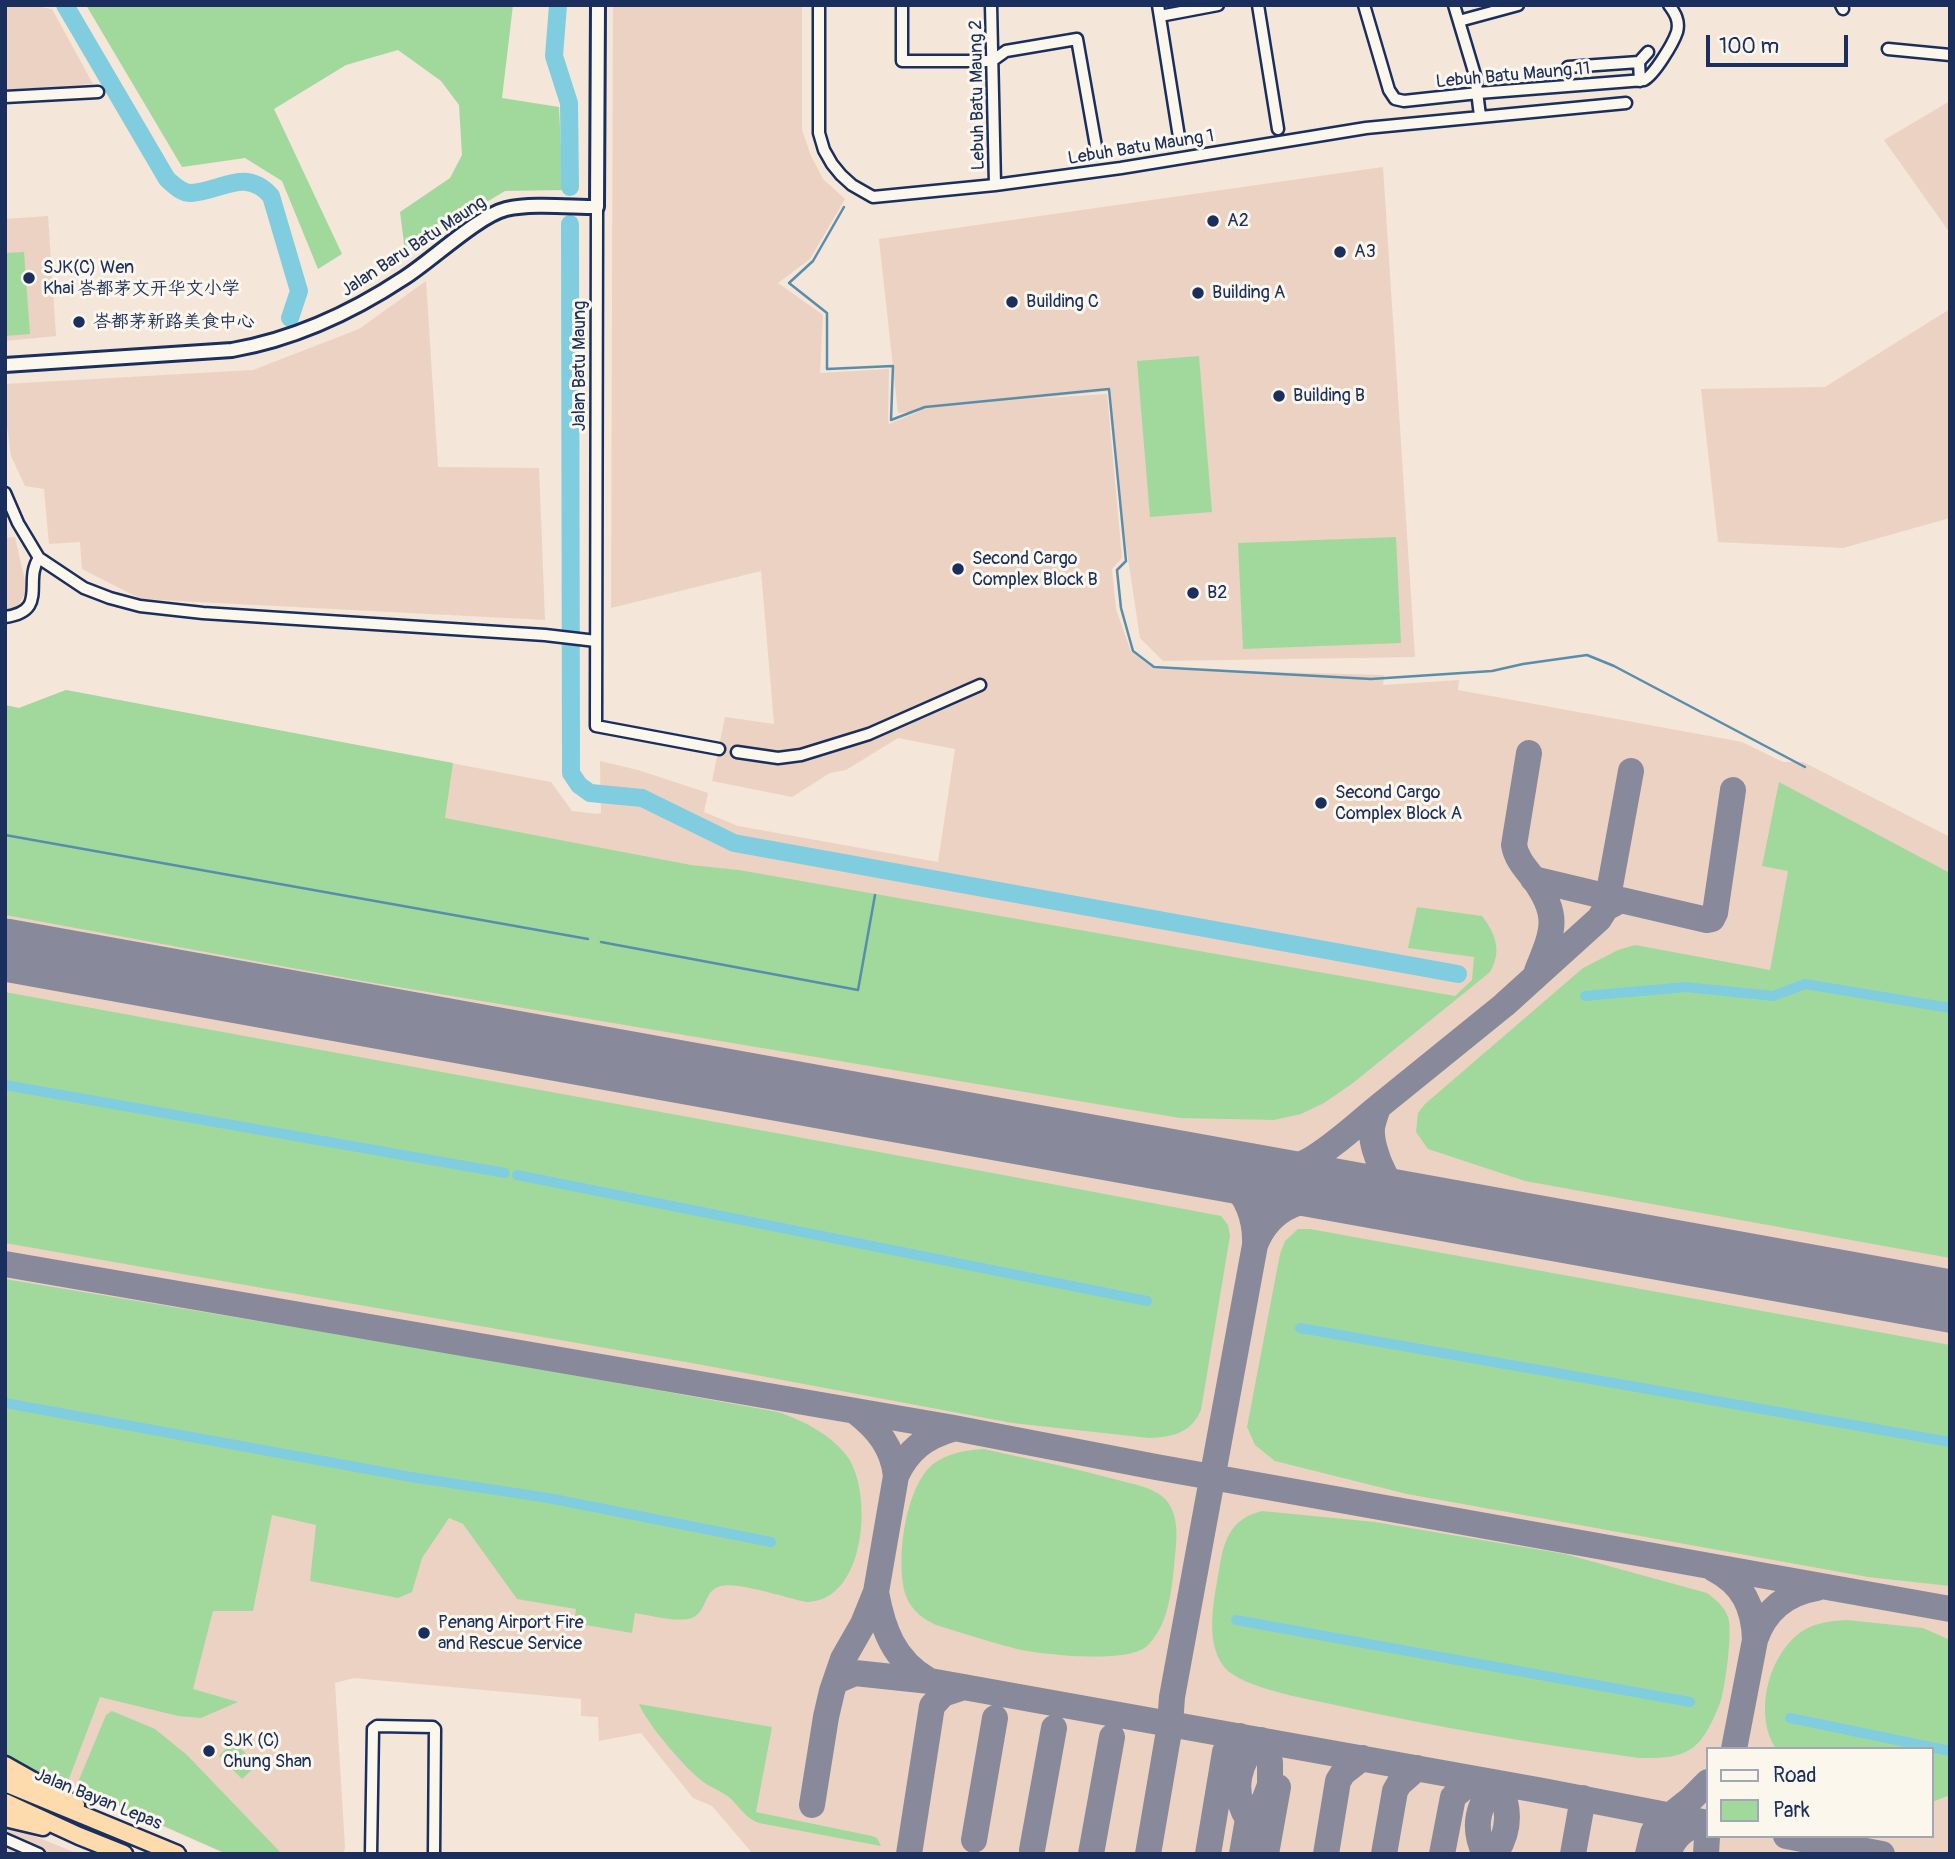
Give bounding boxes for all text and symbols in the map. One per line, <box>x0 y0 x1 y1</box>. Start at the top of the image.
street label: Lebuh Batu Maung 2 <box>966 19 990 171</box>
scale bar <box>1710 21 1852 65</box>
text: 100 m <box>1719 33 1779 60</box>
street label: Lebuh Batu Maung 11 <box>1435 58 1591 94</box>
street label: Lebuh Batu Maung 1 <box>1066 126 1216 170</box>
street label: Jalan Baru Batu Maung <box>337 192 491 302</box>
place label: A2 <box>1227 210 1249 232</box>
marker: A2 <box>1205 213 1221 229</box>
place label: A3 <box>1354 241 1376 263</box>
marker: A3 <box>1332 244 1348 260</box>
place label: SJK(C) Wen Khai 峇都茅文开华文小学 <box>43 257 240 300</box>
marker: SJK(C) Wen Khai 峇都茅文开华文小学 <box>21 270 37 286</box>
place label: Building A <box>1212 282 1285 304</box>
marker: Building A <box>1190 285 1206 301</box>
place label: Building C <box>1026 291 1099 313</box>
marker: Building C <box>1004 294 1020 310</box>
street label: Jalan Batu Maung <box>569 301 591 431</box>
place label: 峇都茅新路美食中心 <box>93 311 255 333</box>
marker: 峇都茅新路美食中心 <box>71 314 87 330</box>
place label: Building B <box>1293 385 1365 407</box>
marker: Building B <box>1271 388 1287 404</box>
place label: Second Cargo Complex Block B <box>972 548 1098 590</box>
marker: Second Cargo Complex Block B <box>950 561 966 577</box>
place label: B2 <box>1207 582 1227 604</box>
marker: B2 <box>1185 585 1201 601</box>
place label: Second Cargo Complex Block A <box>1335 782 1462 824</box>
marker: Second Cargo Complex Block A <box>1313 795 1329 811</box>
place label: Penang Airport Fire and Rescue Service <box>438 1612 584 1654</box>
marker: Penang Airport Fire and Rescue Service <box>416 1625 432 1641</box>
place label: SJK (C) Chung Shan <box>223 1730 312 1772</box>
marker: SJK (C) Chung Shan <box>201 1743 217 1759</box>
legend <box>1706 1747 1934 1838</box>
text: Road <box>1773 1762 1817 1789</box>
street label: Jalan Bayan Lepas <box>31 1765 165 1835</box>
text: Park <box>1773 1797 1810 1824</box>

